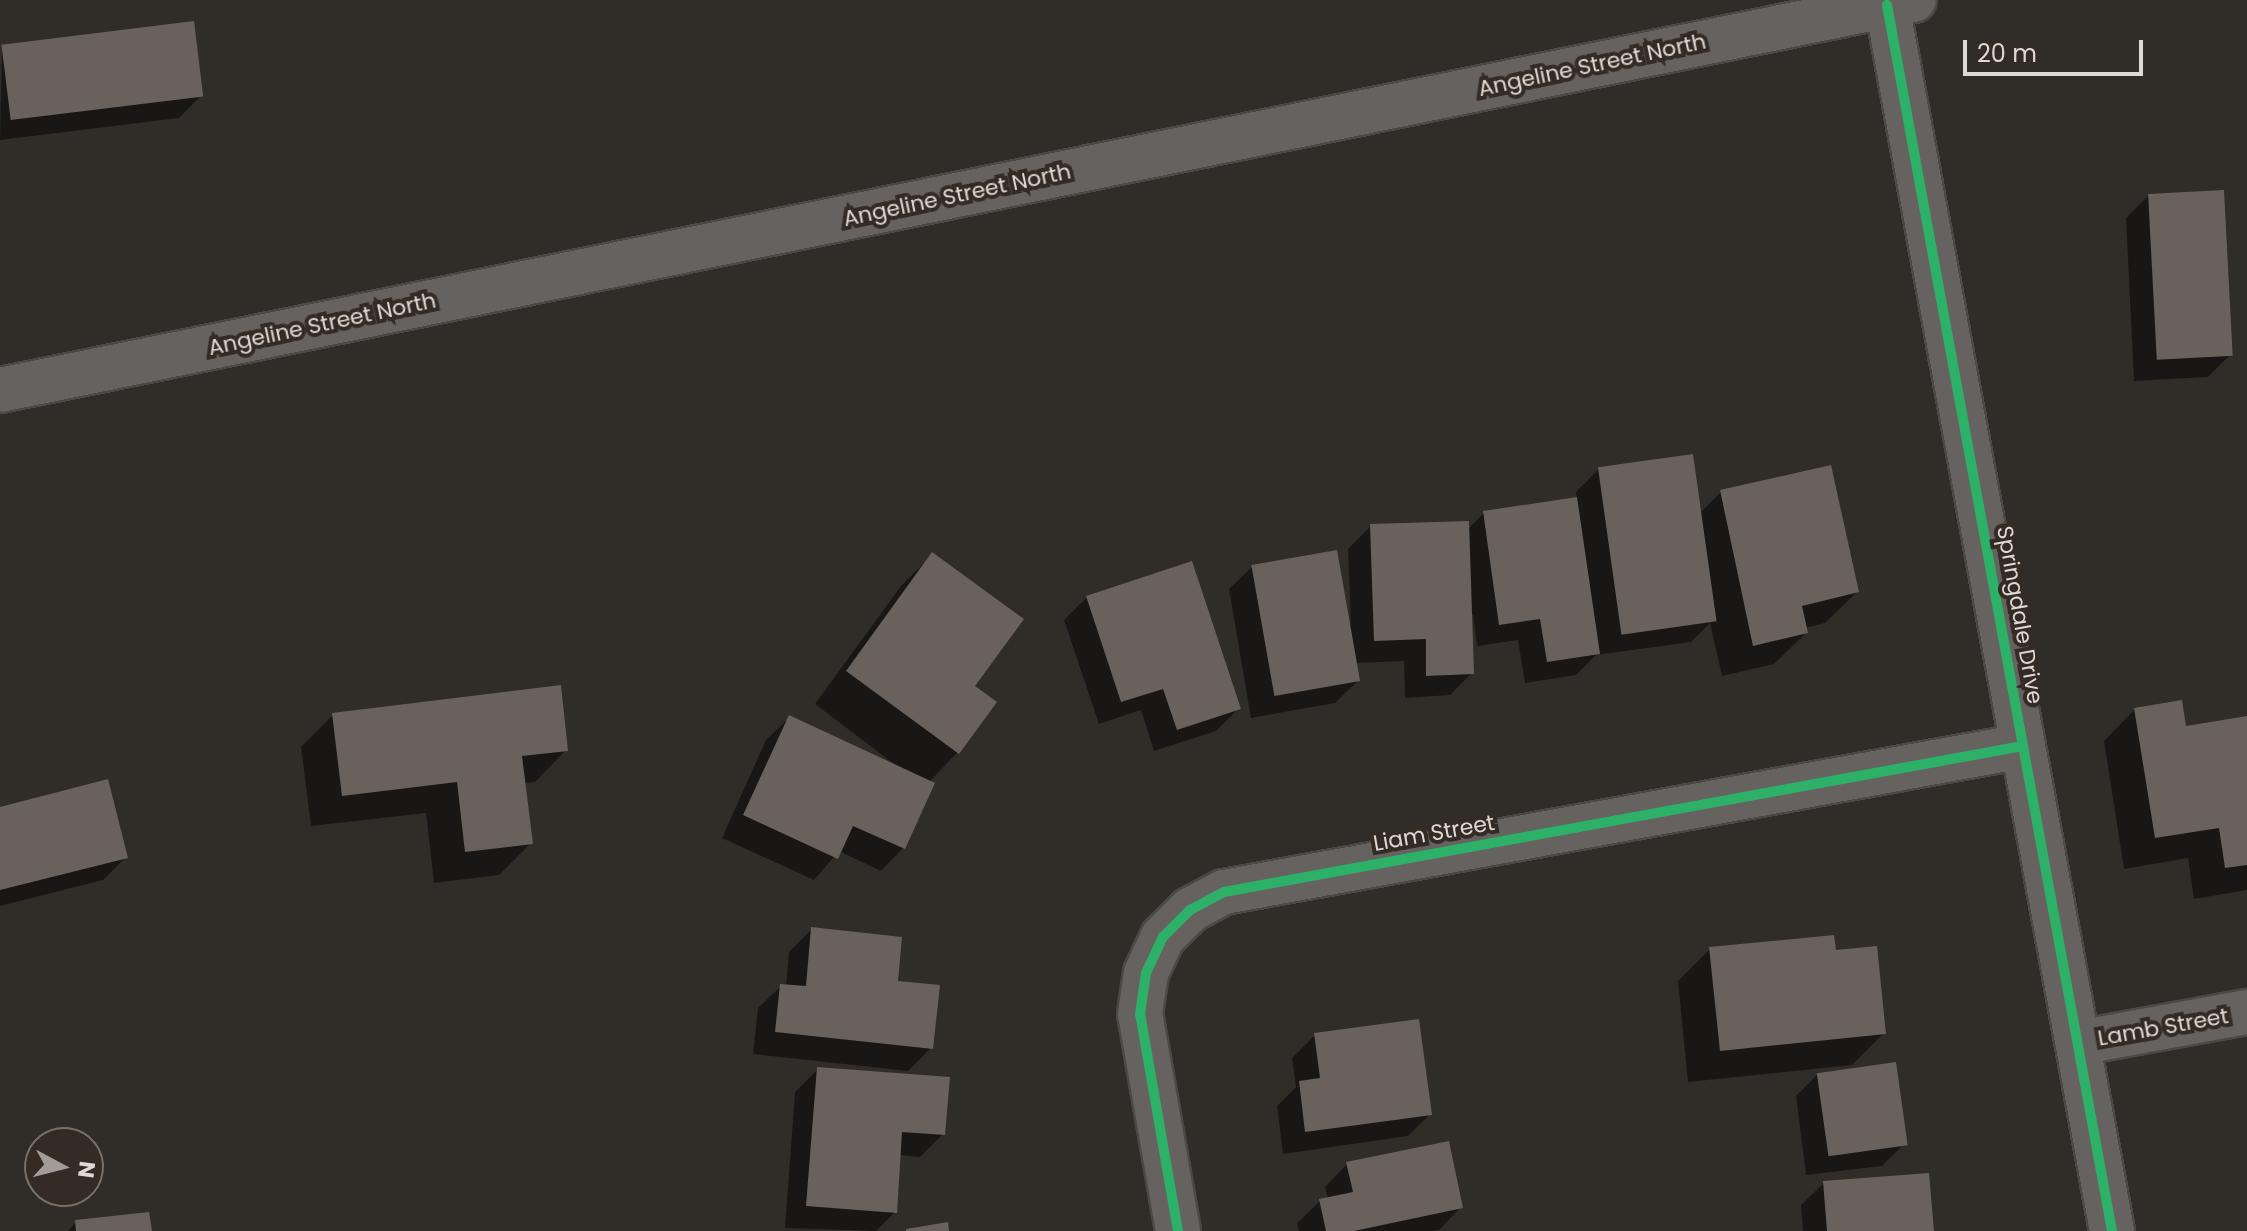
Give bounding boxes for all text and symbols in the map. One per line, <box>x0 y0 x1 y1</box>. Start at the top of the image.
scale bar <box>1967 24 2147 74</box>
street label: Angeline Street North <box>1476 28 1708 102</box>
text: 20 m <box>1977 37 2037 70</box>
street label: Angeline Street North <box>841 158 1073 232</box>
street label: Angeline Street North <box>206 287 438 361</box>
street label: Springdale Drive <box>1991 524 2049 706</box>
street label: Liam Street <box>1371 809 1497 857</box>
street label: Lamb Street <box>2096 1003 2230 1051</box>
north arrow <box>24 1127 104 1207</box>
text: N <box>70 1160 103 1180</box>

